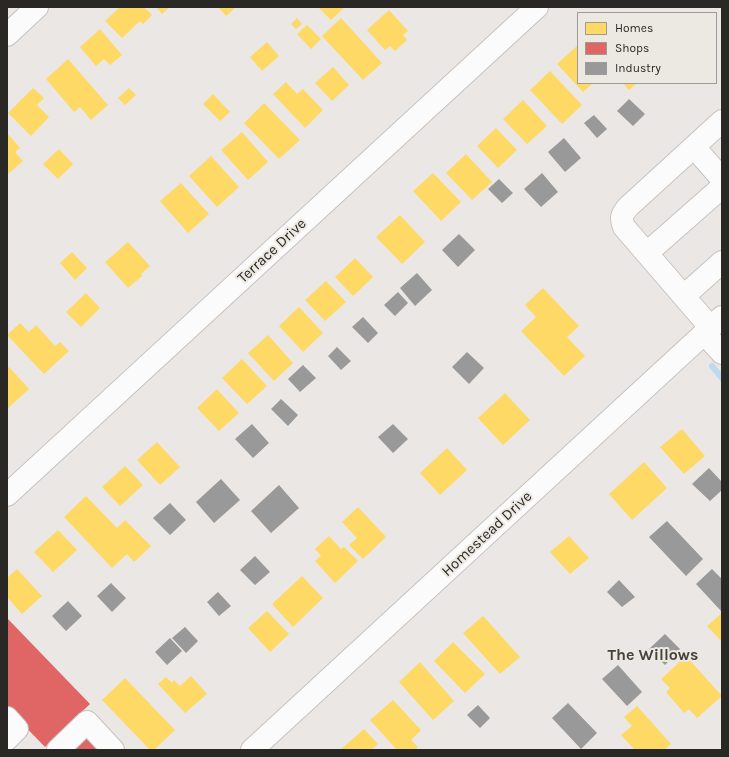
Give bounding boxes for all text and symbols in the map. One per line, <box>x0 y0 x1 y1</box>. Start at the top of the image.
legend <box>577 12 717 84</box>
text: Homes <box>615 21 653 35</box>
text: Shops <box>615 41 649 55</box>
text: Industry <box>615 61 661 75</box>
street label: Terrace Drive <box>234 215 310 287</box>
street label: Homestead Drive <box>438 488 536 580</box>
district label: The Willows <box>608 645 698 665</box>

